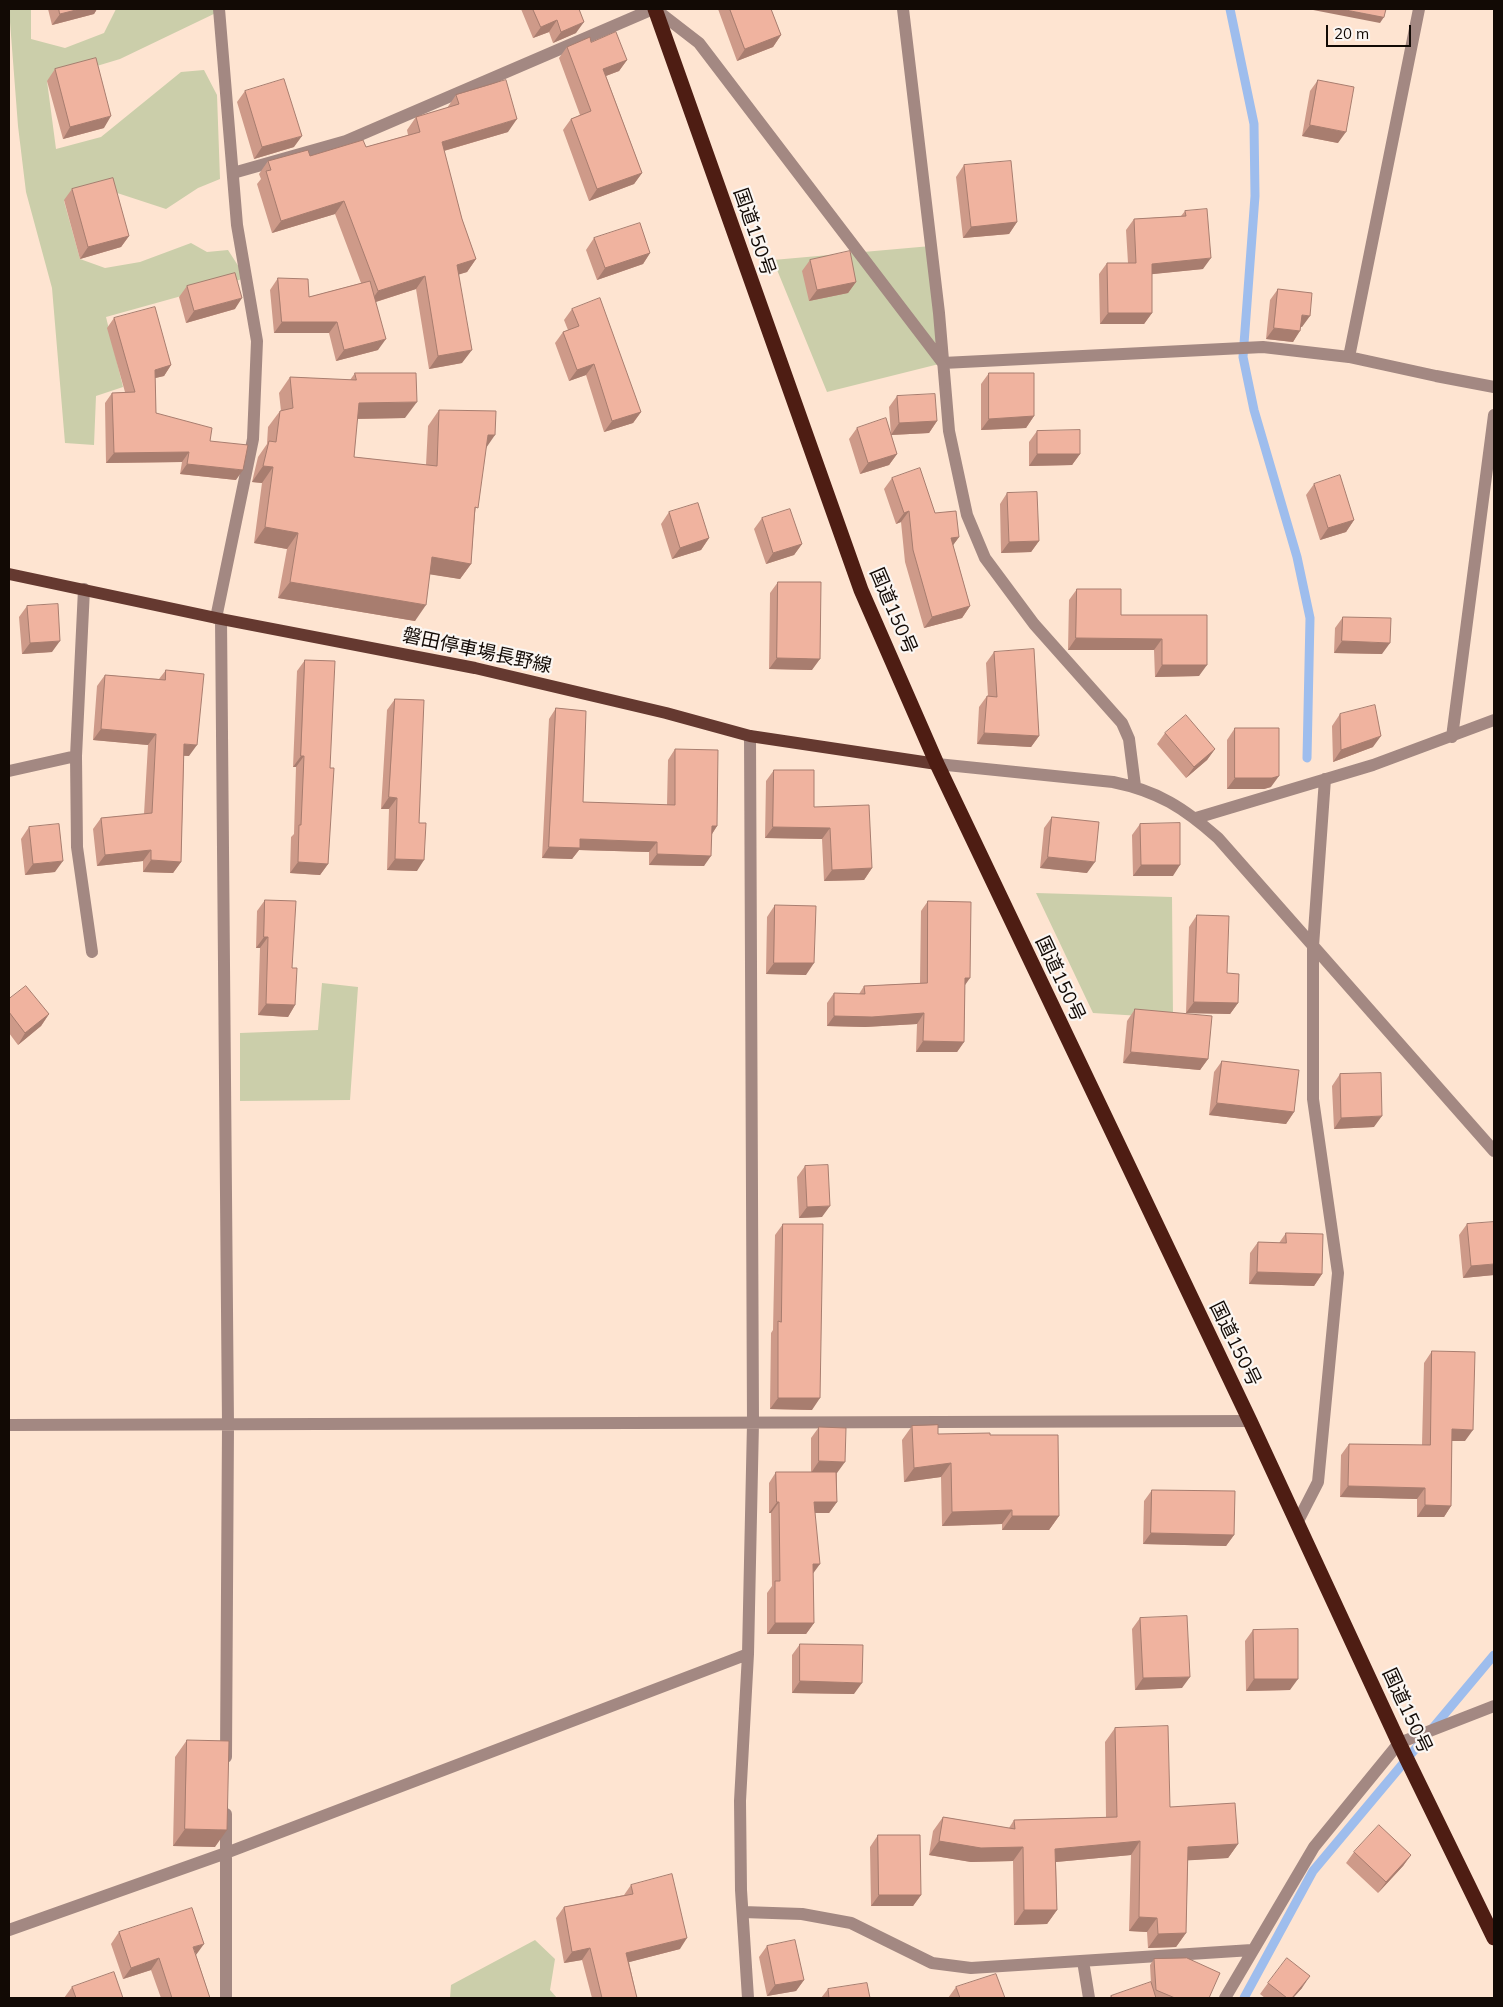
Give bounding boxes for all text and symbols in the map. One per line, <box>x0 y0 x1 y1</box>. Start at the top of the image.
scale bar <box>1328 15 1413 47</box>
text: 20 m <box>1334 24 1369 43</box>
street label: 国道150号 <box>728 185 780 279</box>
street label: 国道150号 <box>865 565 921 657</box>
street label: 磐田停車場長野線 <box>400 624 554 678</box>
street label: 国道150号 <box>1030 933 1090 1025</box>
street label: 国道150号 <box>1205 1298 1265 1390</box>
street label: 国道150号 <box>1377 1665 1437 1757</box>

